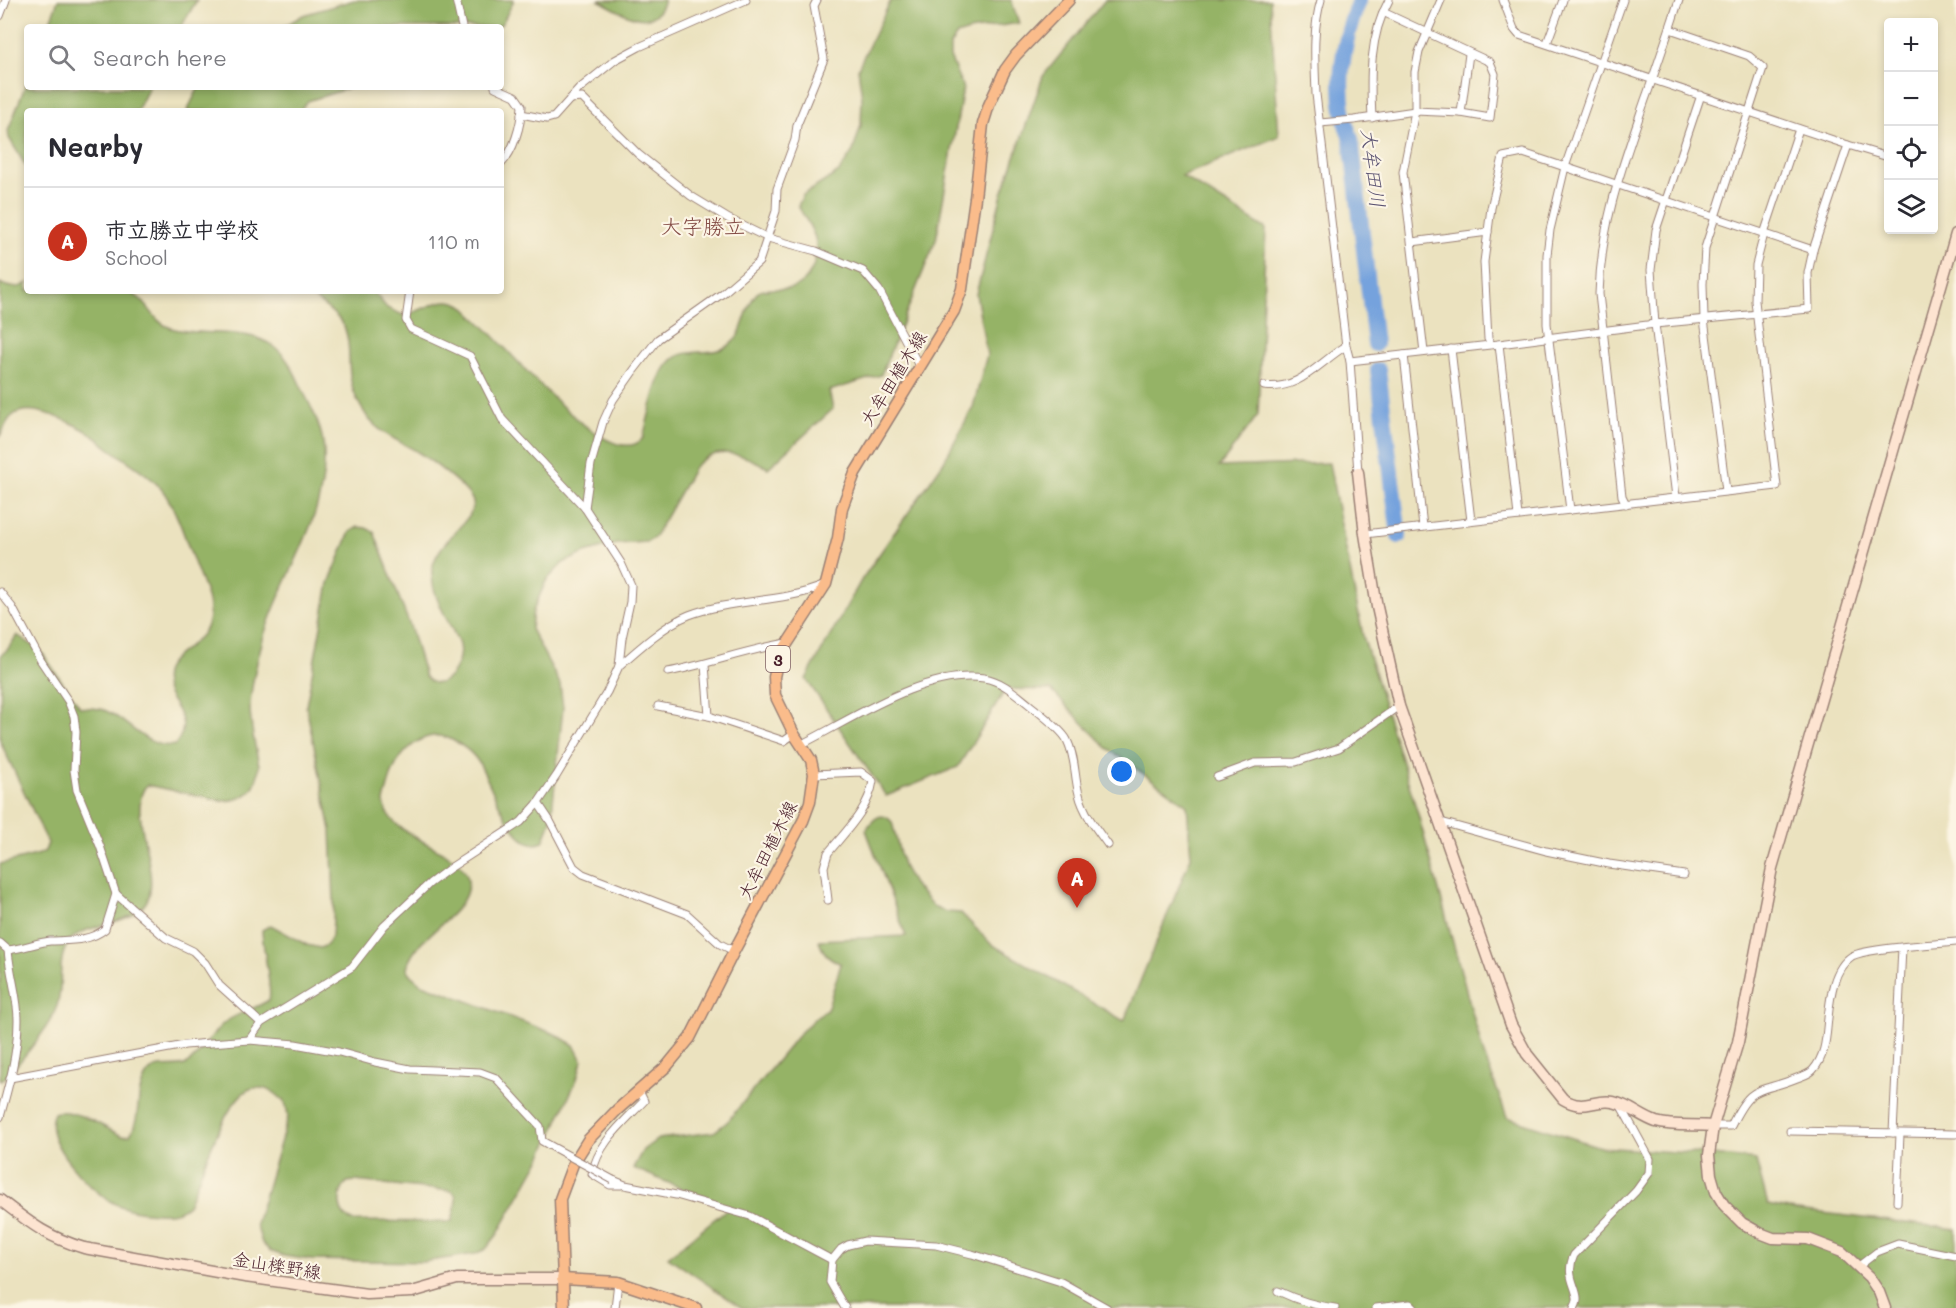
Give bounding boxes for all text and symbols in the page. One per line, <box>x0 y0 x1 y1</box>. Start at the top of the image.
map controls <box>1884 18 1938 234</box>
button: + <box>1884 18 1938 72</box>
search box <box>24 24 504 90</box>
icon: search <box>45 41 78 74</box>
text: Search here <box>93 43 227 72</box>
button: − <box>1884 72 1938 126</box>
button: locate <box>1884 126 1938 180</box>
water label: 大牟田川 <box>1356 127 1392 209</box>
text: Nearby <box>48 130 143 164</box>
button: layers <box>1884 180 1938 234</box>
district label: 大字勝立 <box>661 212 745 239</box>
text: 市立勝立中学校 <box>105 215 259 244</box>
text: A <box>61 228 74 254</box>
text: 110 m <box>427 228 480 254</box>
text: School <box>105 244 168 270</box>
street label: 大牟田植木線 <box>854 326 932 430</box>
road number: 3 <box>766 646 790 672</box>
your location <box>1107 757 1136 786</box>
street label: 大牟田植木線 <box>732 796 802 904</box>
pin: A <box>1058 858 1096 908</box>
street label: 金山檪野線 <box>231 1246 323 1284</box>

